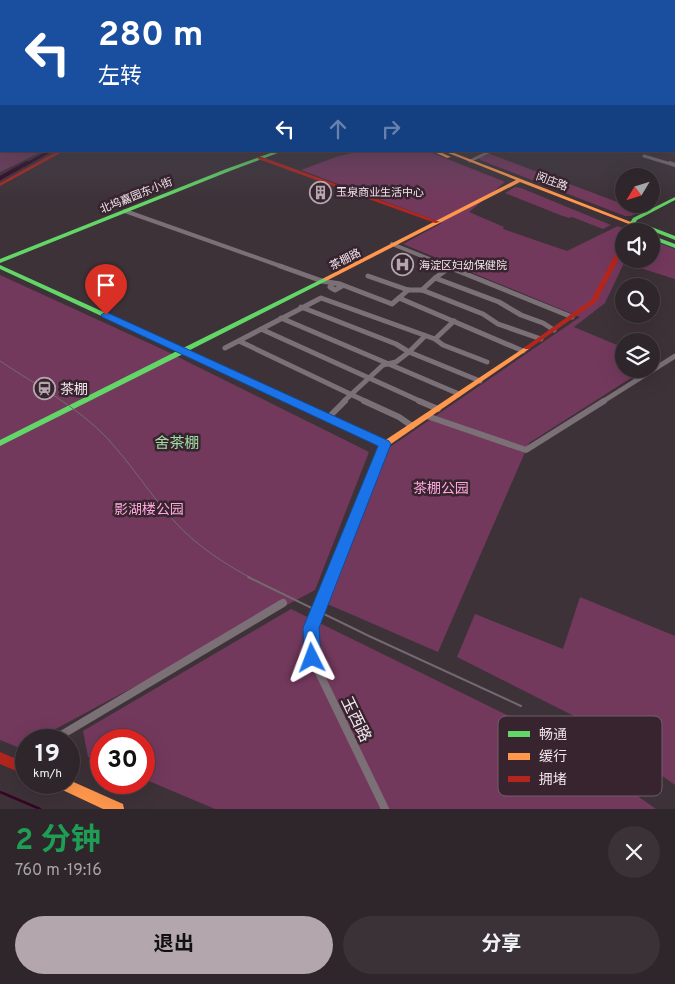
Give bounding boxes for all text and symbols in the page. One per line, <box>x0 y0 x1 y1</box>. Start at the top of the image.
text: 280 m <box>98 14 203 58</box>
icon: left <box>15 20 80 85</box>
text: 左转 <box>98 64 142 91</box>
icon: left <box>271 115 299 143</box>
icon: ahead <box>324 115 352 143</box>
icon: right <box>377 115 405 143</box>
north arrow <box>615 168 660 212</box>
map controls <box>615 168 660 378</box>
street label: 闵庄路 <box>534 170 570 194</box>
street label: 北坞嘉园东小街 <box>98 175 175 217</box>
building icon: 玉泉商业生活中心 <box>308 180 332 204</box>
place label: 玉泉商业生活中心 <box>336 186 424 200</box>
button: sound <box>615 223 660 268</box>
street label: 茶棚路 <box>328 246 363 274</box>
hospital icon: 海淀区妇幼保健院 <box>391 253 415 277</box>
place label: 海淀区妇幼保健院 <box>419 259 507 273</box>
pin <box>85 264 127 315</box>
icon: arrive <box>92 271 120 299</box>
button: search <box>615 278 660 323</box>
button: layers <box>615 333 660 378</box>
station icon: 茶棚 <box>32 377 56 401</box>
place label: 茶棚 <box>60 382 88 399</box>
district label: 舍茶棚 <box>154 435 200 454</box>
park label: 茶棚公园 <box>413 481 469 498</box>
park label: 影湖楼公园 <box>114 502 184 519</box>
position arrow <box>285 631 337 683</box>
street label: 玉西路 <box>336 694 375 746</box>
legend <box>498 716 662 796</box>
text: 畅通 <box>539 727 567 744</box>
speed limit sign: 30 <box>90 729 155 794</box>
text: 19 <box>35 739 60 771</box>
text: 缓行 <box>539 749 567 766</box>
text: km/h <box>33 766 62 782</box>
text: 拥堵 <box>539 772 567 789</box>
text: 2 分钟 <box>15 823 101 860</box>
button: close <box>608 826 660 878</box>
text: 760 m · 19:16 <box>15 861 102 881</box>
button: 退出 <box>15 916 333 974</box>
button: 分享 <box>343 916 660 974</box>

